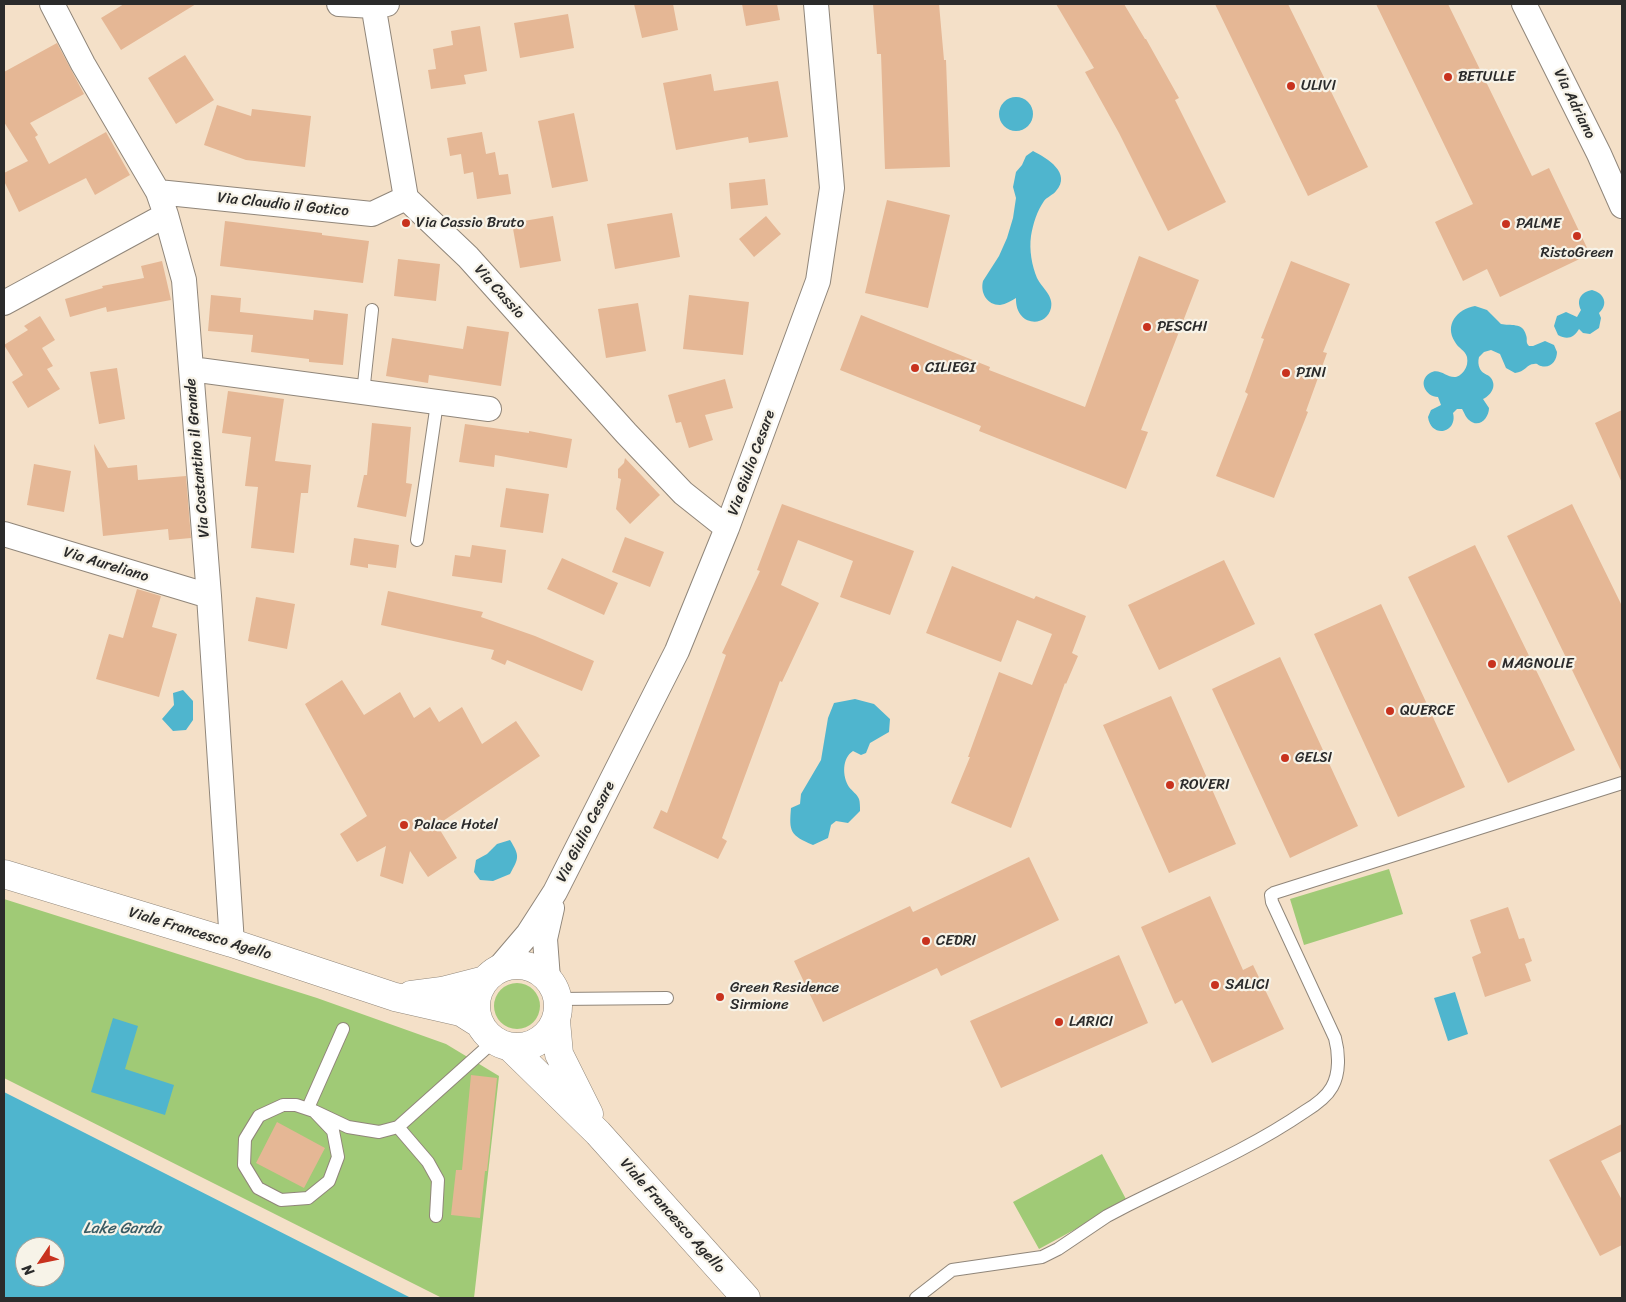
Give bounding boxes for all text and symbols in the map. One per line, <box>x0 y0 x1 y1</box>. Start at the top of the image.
street label: Via Adriano <box>1549 66 1599 142</box>
place label: BETULLE <box>1458 68 1515 86</box>
marker: BETULLE <box>1442 71 1454 83</box>
place label: ULIVI <box>1301 77 1336 95</box>
marker: ULIVI <box>1285 80 1297 92</box>
street label: Via Claudio il Gotico <box>216 189 350 221</box>
place label: Via Cassio Bruto <box>416 214 524 232</box>
place label: PALME <box>1516 215 1561 233</box>
marker: Via Cassio Bruto <box>400 217 412 229</box>
marker: PALME <box>1500 218 1512 230</box>
marker: RistoGreen <box>1571 230 1583 242</box>
place label: RistoGreen <box>1541 244 1613 262</box>
street label: Via Cassio <box>470 261 528 323</box>
place label: PESCHI <box>1157 318 1207 336</box>
marker: PESCHI <box>1141 321 1153 333</box>
place label: CILIEGI <box>925 359 975 377</box>
marker: CILIEGI <box>909 362 921 374</box>
place label: PINI <box>1296 364 1326 382</box>
marker: PINI <box>1280 367 1292 379</box>
street label: Via Costantino il Grande <box>182 378 214 538</box>
street label: Via Giulio Cesare <box>725 408 779 518</box>
street label: Via Aureliano <box>61 544 151 586</box>
place label: MAGNOLIE <box>1502 655 1574 673</box>
marker: MAGNOLIE <box>1486 658 1498 670</box>
place label: QUERCE <box>1400 702 1454 720</box>
marker: QUERCE <box>1384 705 1396 717</box>
place label: GELSI <box>1295 749 1332 767</box>
marker: GELSI <box>1279 752 1291 764</box>
place label: ROVERI <box>1180 776 1230 794</box>
street label: Via Giulio Cesare <box>553 779 619 885</box>
marker: ROVERI <box>1164 779 1176 791</box>
place label: Palace Hotel <box>414 816 498 834</box>
marker: Palace Hotel <box>398 819 410 831</box>
street label: Viale Francesco Agello <box>127 904 273 964</box>
place label: CEDRI <box>936 932 976 950</box>
marker: CEDRI <box>920 935 932 947</box>
place label: SALICI <box>1225 976 1269 994</box>
place label: Green Residence Sirmione <box>730 979 839 1014</box>
marker: SALICI <box>1209 979 1221 991</box>
marker: Green Residence Sirmione <box>714 991 726 1003</box>
place label: LARICI <box>1069 1013 1113 1031</box>
marker: LARICI <box>1053 1016 1065 1028</box>
street label: Viale Francesco Agello <box>616 1155 728 1277</box>
water label: Lake Garda <box>83 1219 161 1239</box>
north arrow <box>15 1237 65 1287</box>
text: N <box>15 1259 41 1281</box>

